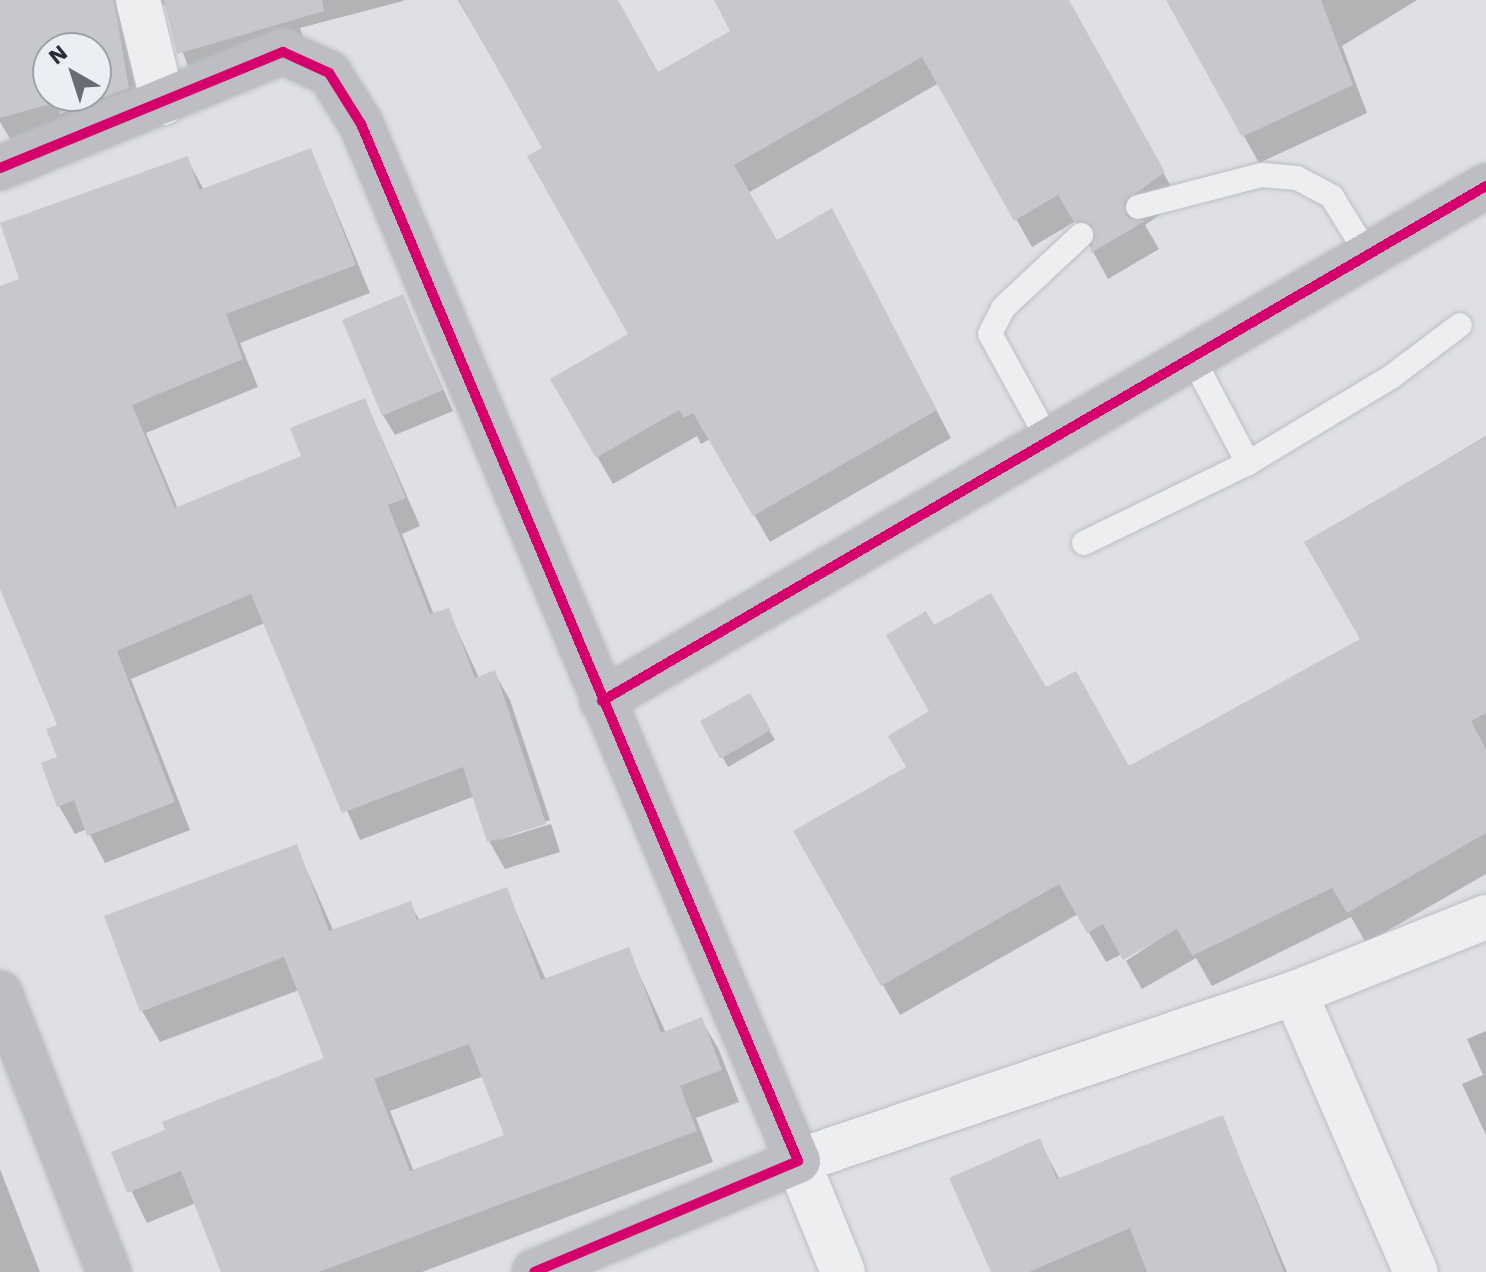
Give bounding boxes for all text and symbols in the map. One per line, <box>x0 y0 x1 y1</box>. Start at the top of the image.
north arrow <box>32 32 112 112</box>
text: N <box>44 40 72 69</box>

